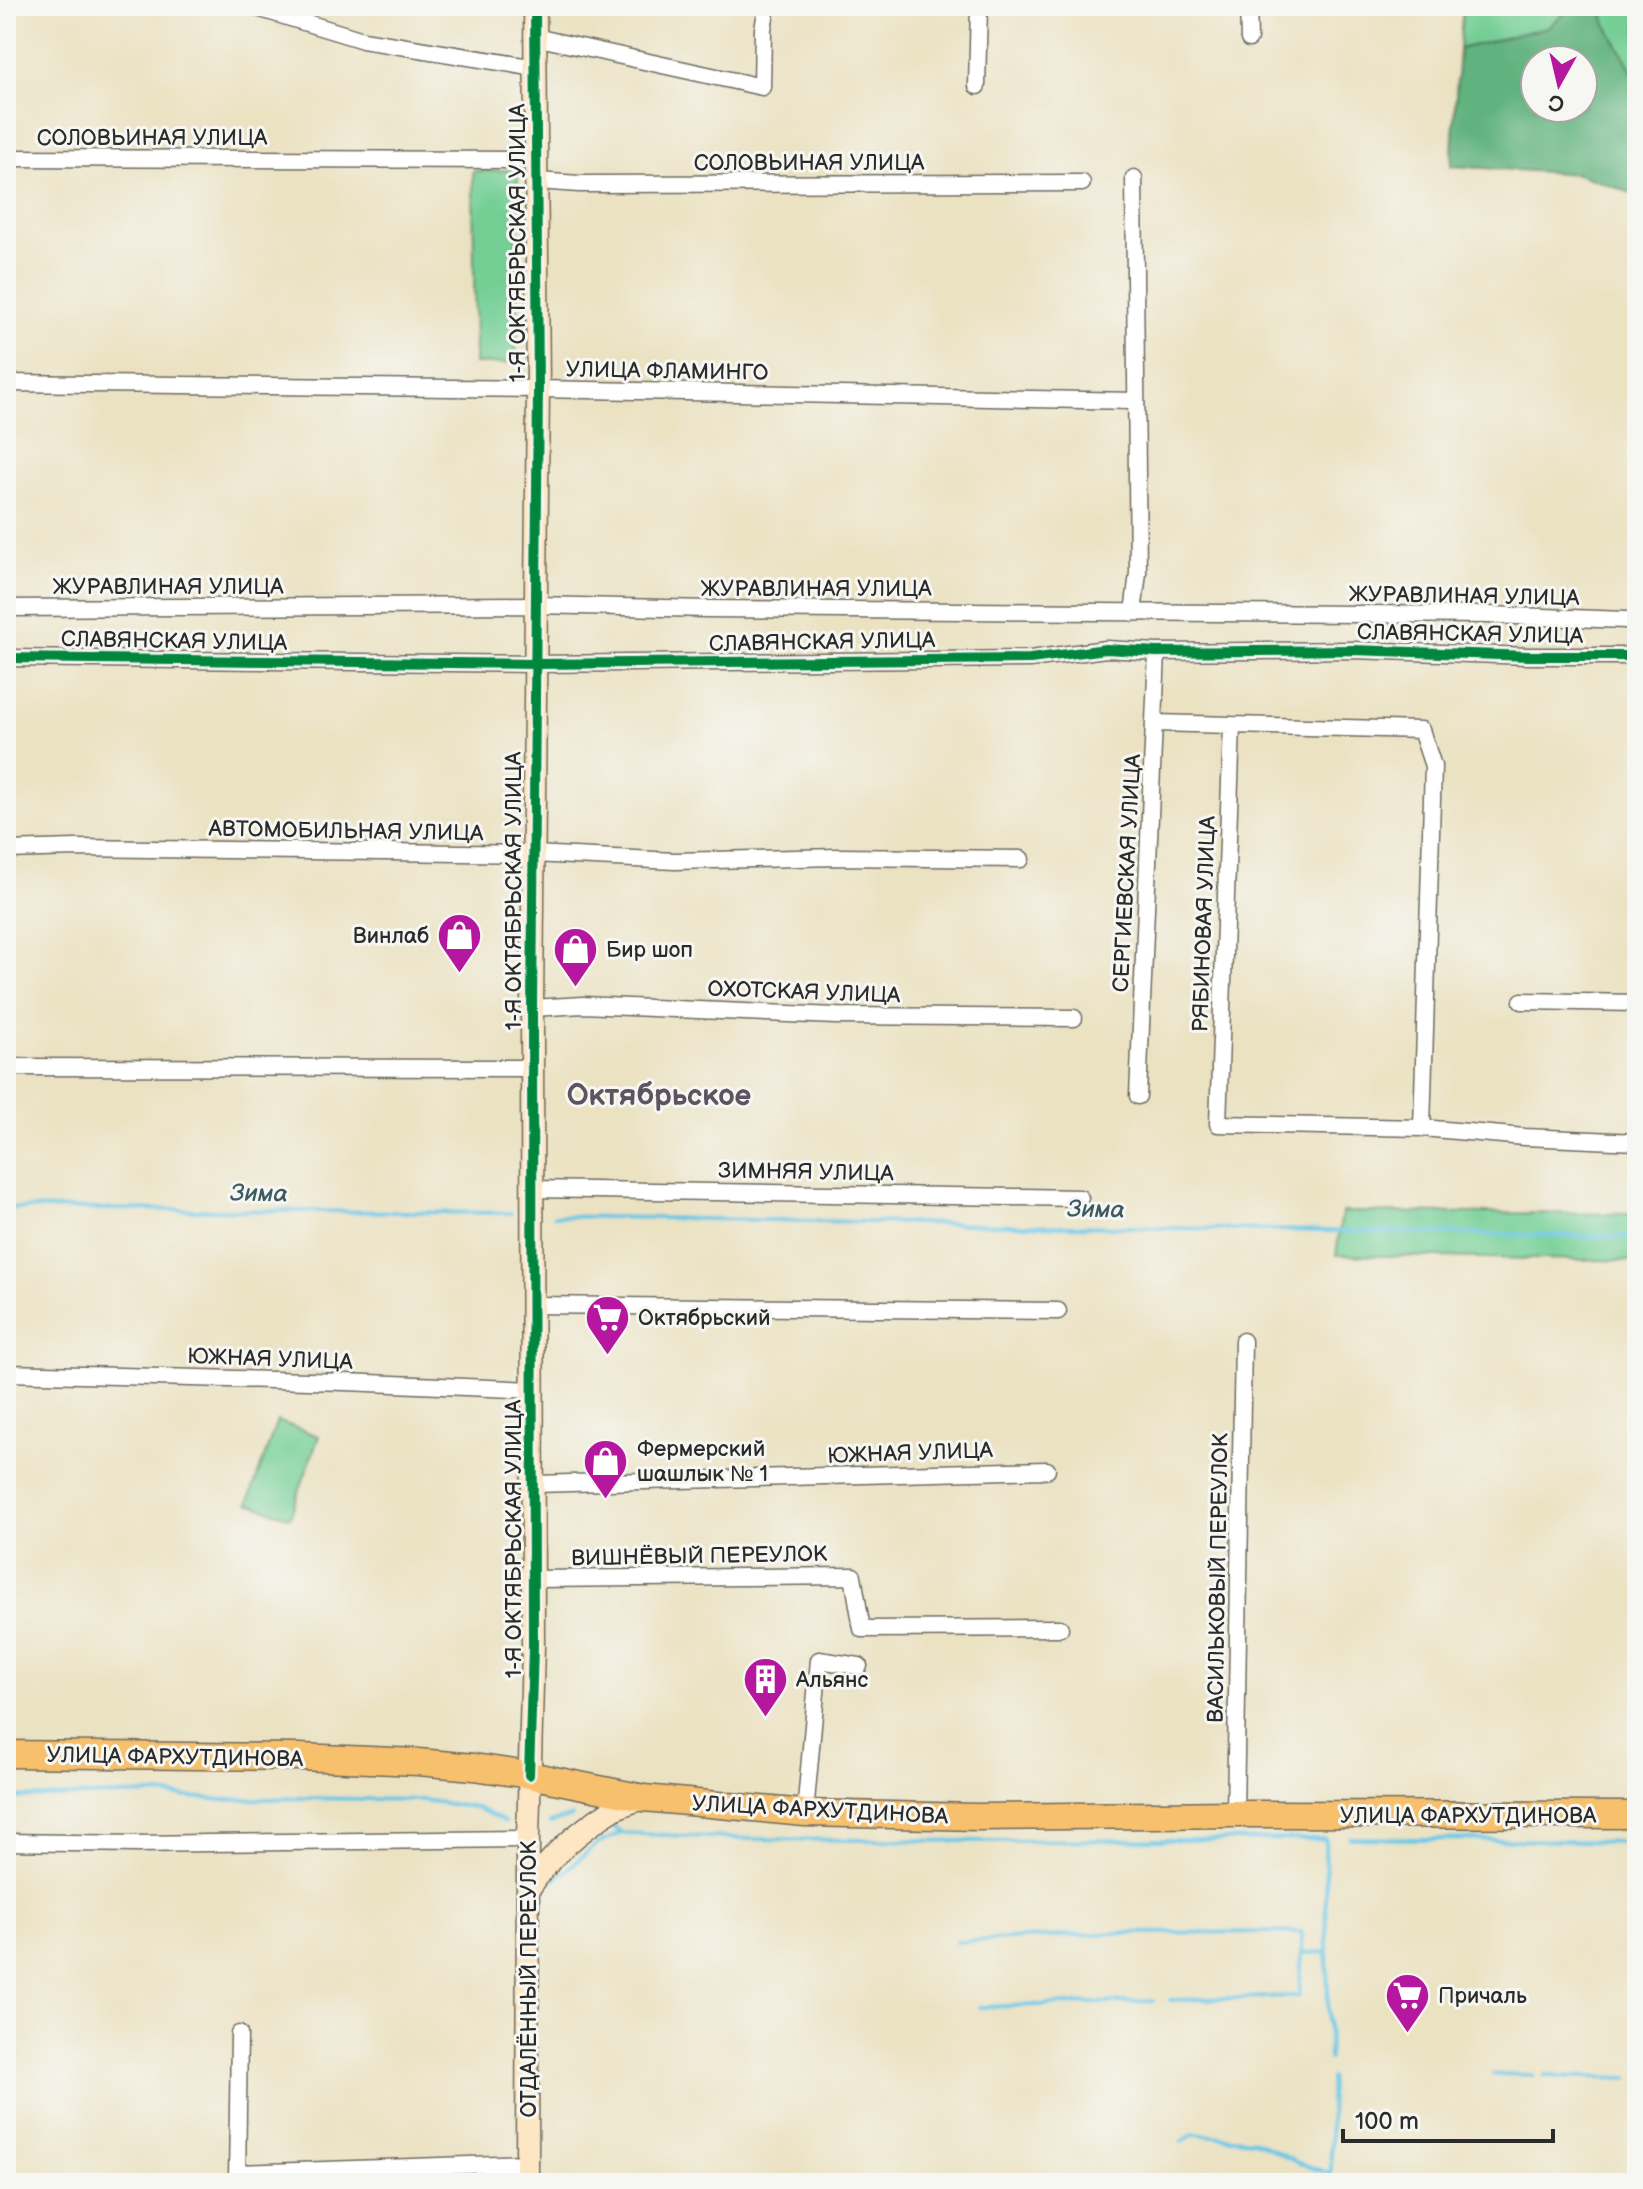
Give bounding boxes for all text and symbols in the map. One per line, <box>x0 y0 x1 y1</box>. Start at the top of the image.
north arrow <box>1519 44 1599 124</box>
text: С <box>1547 88 1566 117</box>
street label: 1-Я ОКТЯБРЬСКАЯ УЛИЦА <box>505 103 532 382</box>
street label: СОЛОВЬИНАЯ УЛИЦА <box>37 125 268 152</box>
street label: СОЛОВЬИНАЯ УЛИЦА <box>694 150 925 177</box>
street label: УЛИЦА ФЛАМИНГО <box>565 356 769 387</box>
street label: ЖУРАВЛИНАЯ УЛИЦА <box>53 574 284 601</box>
street label: ЖУРАВЛИНАЯ УЛИЦА <box>701 576 932 603</box>
street label: ЖУРАВЛИНАЯ УЛИЦА <box>1348 581 1580 612</box>
street label: СЛАВЯНСКАЯ УЛИЦА <box>1357 619 1584 650</box>
street label: СЛАВЯНСКАЯ УЛИЦА <box>61 626 288 657</box>
street label: СЛАВЯНСКАЯ УЛИЦА <box>709 627 936 658</box>
street label: 1-Я ОКТЯБРЬСКАЯ УЛИЦА <box>501 751 528 1030</box>
street label: СЕРГИЕВСКАЯ УЛИЦА <box>1108 753 1147 993</box>
street label: РЯБИНОВАЯ УЛИЦА <box>1187 815 1222 1033</box>
street label: АВТОМОБИЛЬНАЯ УЛИЦА <box>207 816 484 847</box>
shop icon: Винлаб <box>436 911 484 974</box>
place label: Винлаб <box>353 923 429 950</box>
shop icon: Бир шоп <box>551 925 599 988</box>
place label: Бир шоп <box>606 937 693 964</box>
street label: ОХОТСКАЯ УЛИЦА <box>707 976 901 1009</box>
district label: Октябрьское <box>567 1078 751 1114</box>
street label: ЗИМНЯЯ УЛИЦА <box>718 1157 895 1188</box>
water label: Зима <box>230 1179 288 1208</box>
water label: Зима <box>1067 1195 1125 1224</box>
supermarket icon: Октябрьский <box>583 1293 631 1356</box>
place label: Октябрьский <box>638 1305 771 1332</box>
street label: ЮЖНАЯ УЛИЦА <box>187 1343 354 1376</box>
street label: 1-Я ОКТЯБРЬСКАЯ УЛИЦА <box>501 1399 528 1678</box>
street label: ВАСИЛЬКОВЫЙ ПЕРЕУЛОК <box>1202 1432 1235 1723</box>
place label: Фермерский шашлык № 1 <box>637 1436 768 1488</box>
shop icon: Фермерский шашлык № 1 <box>582 1437 630 1500</box>
street label: ЮЖНАЯ УЛИЦА <box>827 1437 994 1470</box>
street label: ВИШНЁВЫЙ ПЕРЕУЛОК <box>571 1541 828 1572</box>
building icon: Альянс <box>741 1655 789 1718</box>
place label: Альянс <box>795 1667 868 1694</box>
street label: УЛИЦА ФАРХУТДИНОВА <box>46 1742 304 1773</box>
street label: УЛИЦА ФАРХУТДИНОВА <box>691 1790 949 1831</box>
street label: УЛИЦА ФАРХУТДИНОВА <box>1340 1803 1597 1830</box>
street label: ОТДАЛЁННЫЙ ПЕРЕУЛОК <box>516 1840 543 2117</box>
supermarket icon: Причаль <box>1383 1971 1431 2034</box>
place label: Причаль <box>1438 1983 1527 2010</box>
scale bar <box>1343 2093 1553 2143</box>
text: 100 m <box>1355 2107 1419 2136</box>

